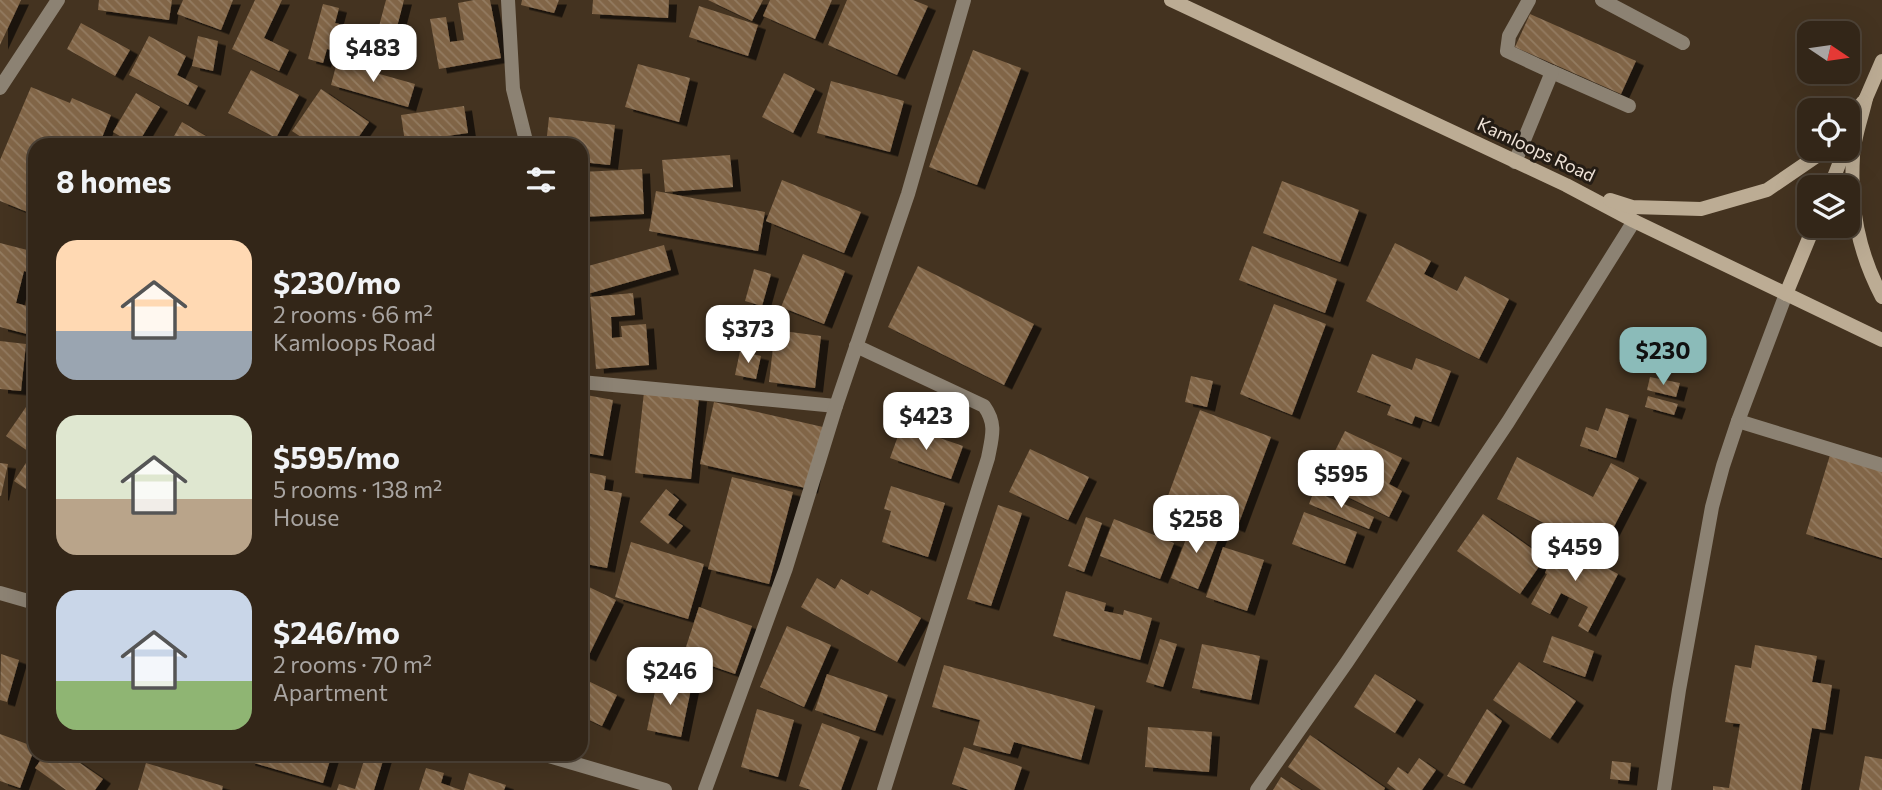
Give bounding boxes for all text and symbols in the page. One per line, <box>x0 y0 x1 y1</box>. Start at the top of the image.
north arrow <box>1797 21 1860 84</box>
map controls <box>1797 21 1860 238</box>
pin: $483 <box>332 24 414 84</box>
text: $483 <box>346 33 400 61</box>
button: locate <box>1797 98 1860 161</box>
street label: Kamloops Road <box>1474 112 1599 186</box>
icon: filters <box>522 161 560 199</box>
text: 8 homes <box>56 162 172 199</box>
button: layers <box>1797 175 1860 238</box>
text: $230/mo <box>273 263 401 300</box>
icon: home <box>112 268 196 352</box>
text: 2 rooms · 66 m² <box>273 300 433 328</box>
pin: $373 <box>707 306 789 365</box>
text: $373 <box>722 314 774 342</box>
text: Kamloops Road <box>273 328 436 356</box>
pin: $230 <box>1622 328 1704 387</box>
text: $230 <box>1636 336 1690 364</box>
pin: $423 <box>885 392 967 452</box>
text: $423 <box>899 401 953 429</box>
text: $595/mo <box>273 438 400 475</box>
icon: home <box>112 443 196 527</box>
pin: $595 <box>1300 450 1382 510</box>
text: $595 <box>1314 459 1368 487</box>
text: 5 rooms · 138 m² <box>273 475 442 503</box>
pin: $258 <box>1155 496 1237 555</box>
text: House <box>273 503 339 531</box>
text: $258 <box>1169 504 1223 532</box>
pin: $459 <box>1534 524 1616 583</box>
text: $459 <box>1548 532 1602 560</box>
text: $246/mo <box>273 613 400 650</box>
icon: home <box>112 618 196 702</box>
pin: $246 <box>629 648 711 707</box>
text: 2 rooms · 70 m² <box>273 650 432 678</box>
text: $246 <box>643 656 697 684</box>
text: Apartment <box>273 678 388 706</box>

